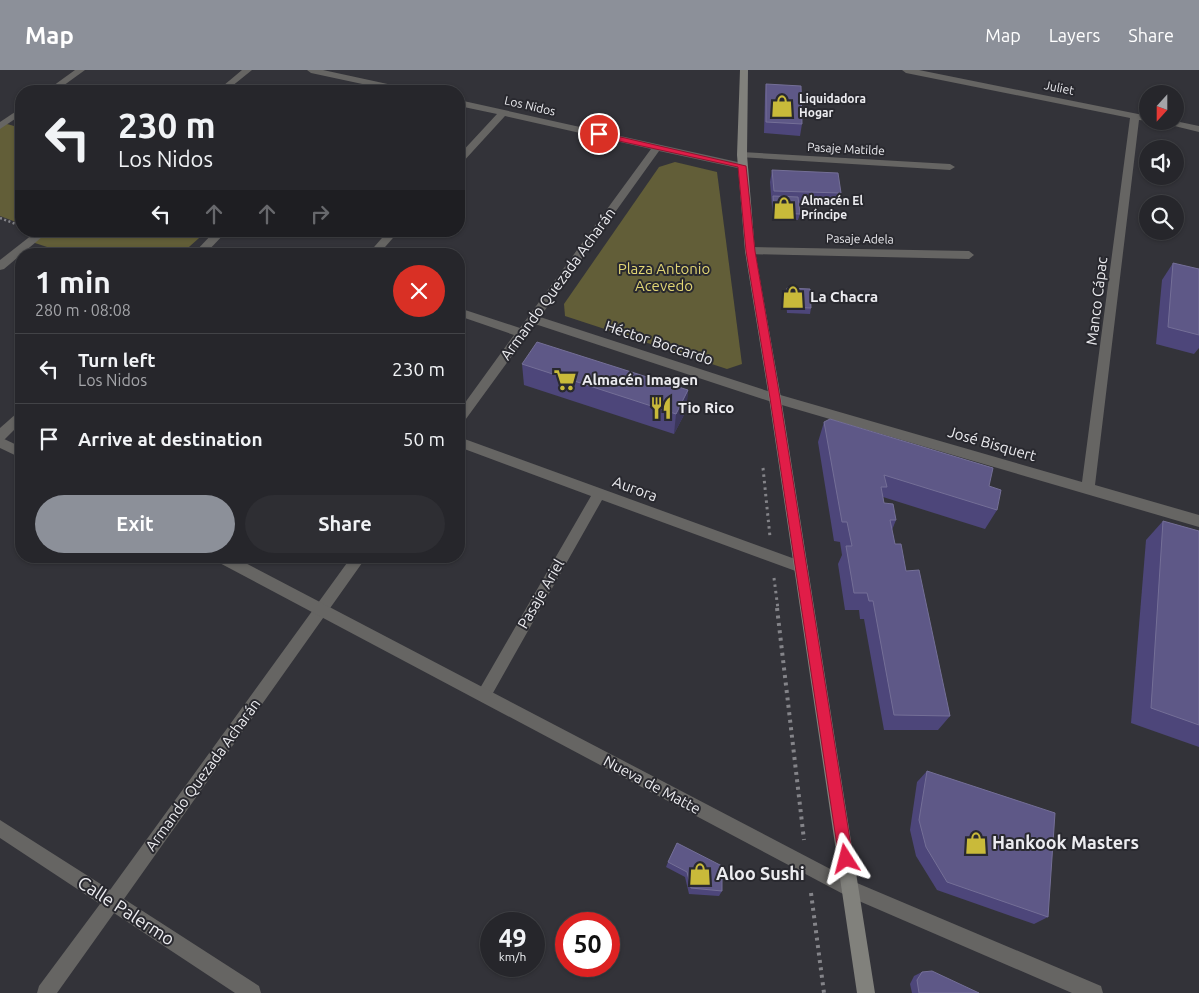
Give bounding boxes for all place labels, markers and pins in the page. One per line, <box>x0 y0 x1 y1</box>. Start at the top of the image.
place label: Liquidadora Hogar <box>799 92 866 119</box>
shop icon: Liquidadora Hogar <box>769 93 795 119</box>
pin <box>578 113 620 155</box>
place label: Almacén El Príncipe <box>801 194 864 221</box>
shop icon: Almacén El Príncipe <box>771 195 797 221</box>
shop icon: La Chacra <box>780 284 806 310</box>
place label: La Chacra <box>810 288 878 305</box>
supermarket icon: Almacén Imagen <box>552 367 578 393</box>
place label: Almacén Imagen <box>582 371 698 388</box>
restaurant icon: Tio Rico <box>648 395 674 421</box>
place label: Tio Rico <box>678 399 734 416</box>
shop icon: Hankook Masters <box>963 830 989 856</box>
place label: Hankook Masters <box>992 832 1139 852</box>
shop icon: Aloo Sushi <box>687 861 713 887</box>
place label: Aloo Sushi <box>716 863 805 883</box>

